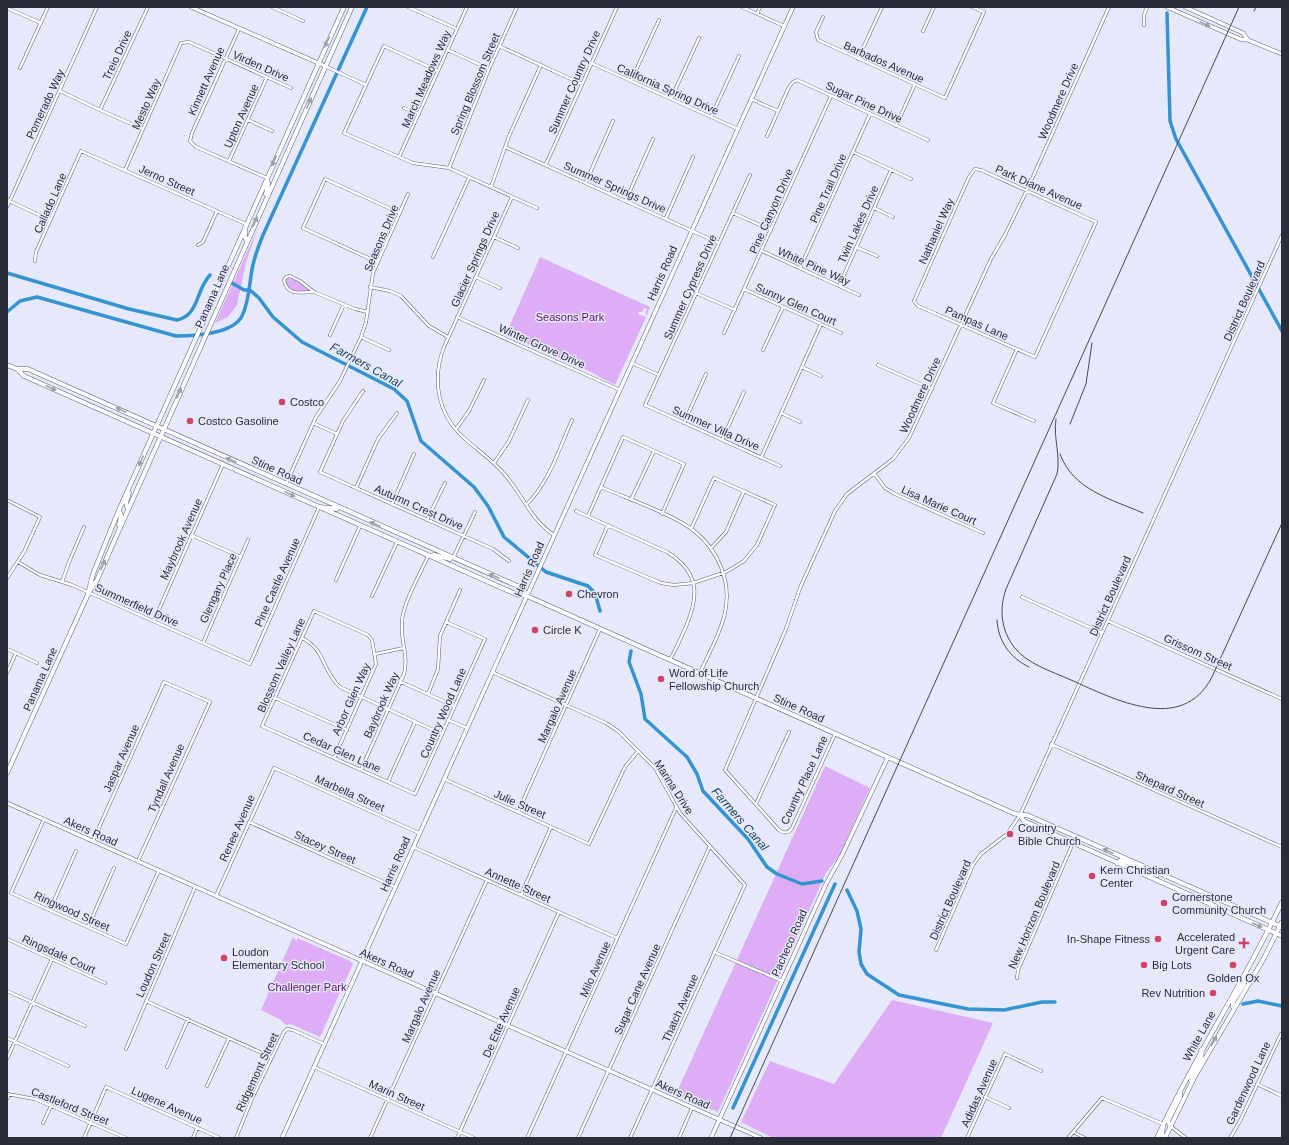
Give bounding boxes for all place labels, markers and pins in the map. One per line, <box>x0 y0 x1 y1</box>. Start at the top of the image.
place label: Costco <box>290 396 324 408</box>
marker: Costco <box>277 397 287 407</box>
place label: Costco Gasoline <box>198 415 279 427</box>
marker: Costco Gasoline <box>185 416 195 426</box>
place label: Chevron <box>577 588 619 600</box>
marker: Chevron <box>564 589 574 599</box>
place label: Circle K <box>543 624 582 636</box>
marker: Circle K <box>530 625 540 635</box>
place label: Word of Life Fellowship Church <box>669 667 759 692</box>
marker: Word of Life Fellowship Church <box>656 674 666 684</box>
place label: Country Bible Church <box>1018 822 1081 847</box>
marker: Country Bible Church <box>1005 829 1015 839</box>
place label: Kern Christian Center <box>1100 864 1170 889</box>
marker: Kern Christian Center <box>1087 871 1097 881</box>
place label: Cornerstone Community Church <box>1172 891 1266 916</box>
marker: Cornerstone Community Church <box>1159 898 1169 908</box>
place label: Accelerated Urgent Care <box>1175 931 1235 956</box>
place label: In-Shape Fitness <box>1067 933 1150 945</box>
marker: In-Shape Fitness <box>1153 934 1163 944</box>
marker: Accelerated Urgent Care <box>1238 937 1250 949</box>
place label: Loudon Elementary School <box>232 946 324 971</box>
marker: Loudon Elementary School <box>219 953 229 963</box>
place label: Big Lots <box>1152 959 1192 971</box>
marker: Big Lots <box>1139 960 1149 970</box>
marker: Golden Ox <box>1228 960 1238 970</box>
place label: Golden Ox <box>1207 972 1260 984</box>
place label: Rev Nutrition <box>1141 987 1205 999</box>
marker: Rev Nutrition <box>1208 988 1218 998</box>

